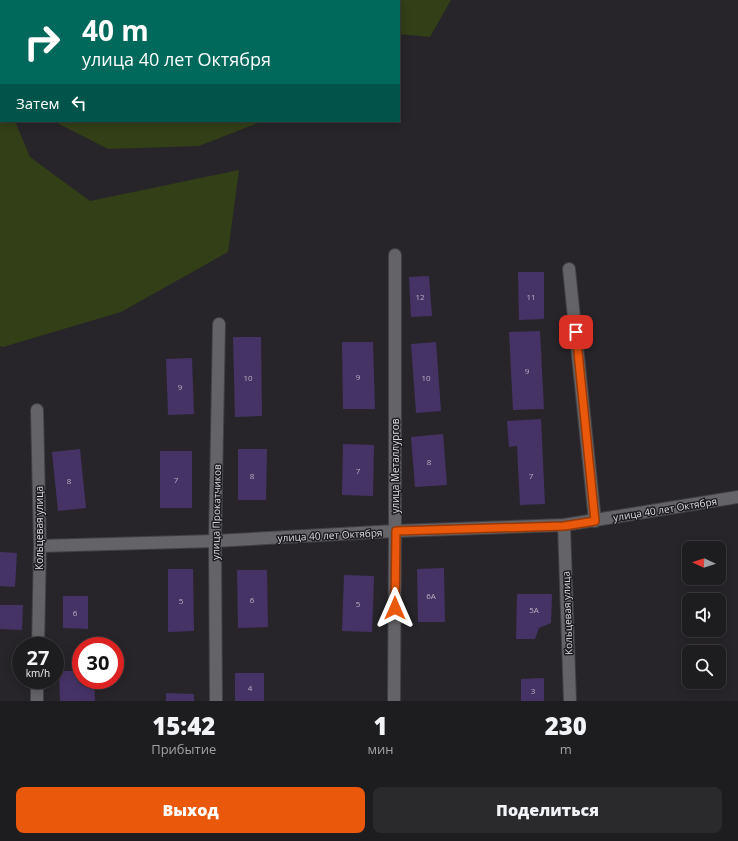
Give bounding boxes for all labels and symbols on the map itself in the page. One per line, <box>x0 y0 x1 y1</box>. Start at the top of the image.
house number: 12 <box>415 291 425 302</box>
house number: 11 <box>526 291 536 302</box>
pin <box>559 315 593 349</box>
house number: 9 <box>525 365 530 376</box>
house number: 9 <box>356 371 361 382</box>
house number: 10 <box>243 372 253 383</box>
house number: 10 <box>421 372 431 383</box>
house number: 9 <box>178 381 183 392</box>
street label: улица Металлургов <box>388 418 402 514</box>
house number: 8 <box>427 456 432 467</box>
street label: улица Прокатчиков <box>208 464 224 560</box>
house number: 7 <box>356 465 361 476</box>
house number: 8 <box>250 470 255 481</box>
house number: 7 <box>529 470 534 481</box>
house number: 7 <box>174 474 179 485</box>
house number: 8 <box>67 475 72 486</box>
street label: Кольцевая улица <box>32 486 46 570</box>
street label: улица 40 лет Октября <box>612 494 718 524</box>
street label: улица 40 лет Октября <box>277 525 383 545</box>
north arrow <box>682 541 726 585</box>
street label: Кольцевая улица <box>559 571 575 655</box>
position arrow <box>374 587 416 629</box>
house number: 6А <box>426 590 437 601</box>
house number: 6 <box>250 594 255 605</box>
house number: 5 <box>179 595 184 606</box>
house number: 5 <box>356 598 361 609</box>
house number: 5А <box>529 604 540 615</box>
house number: 6 <box>73 607 78 618</box>
speed limit sign: 30 <box>72 637 124 689</box>
house number: 4 <box>248 682 253 693</box>
house number: 3 <box>531 685 536 696</box>

